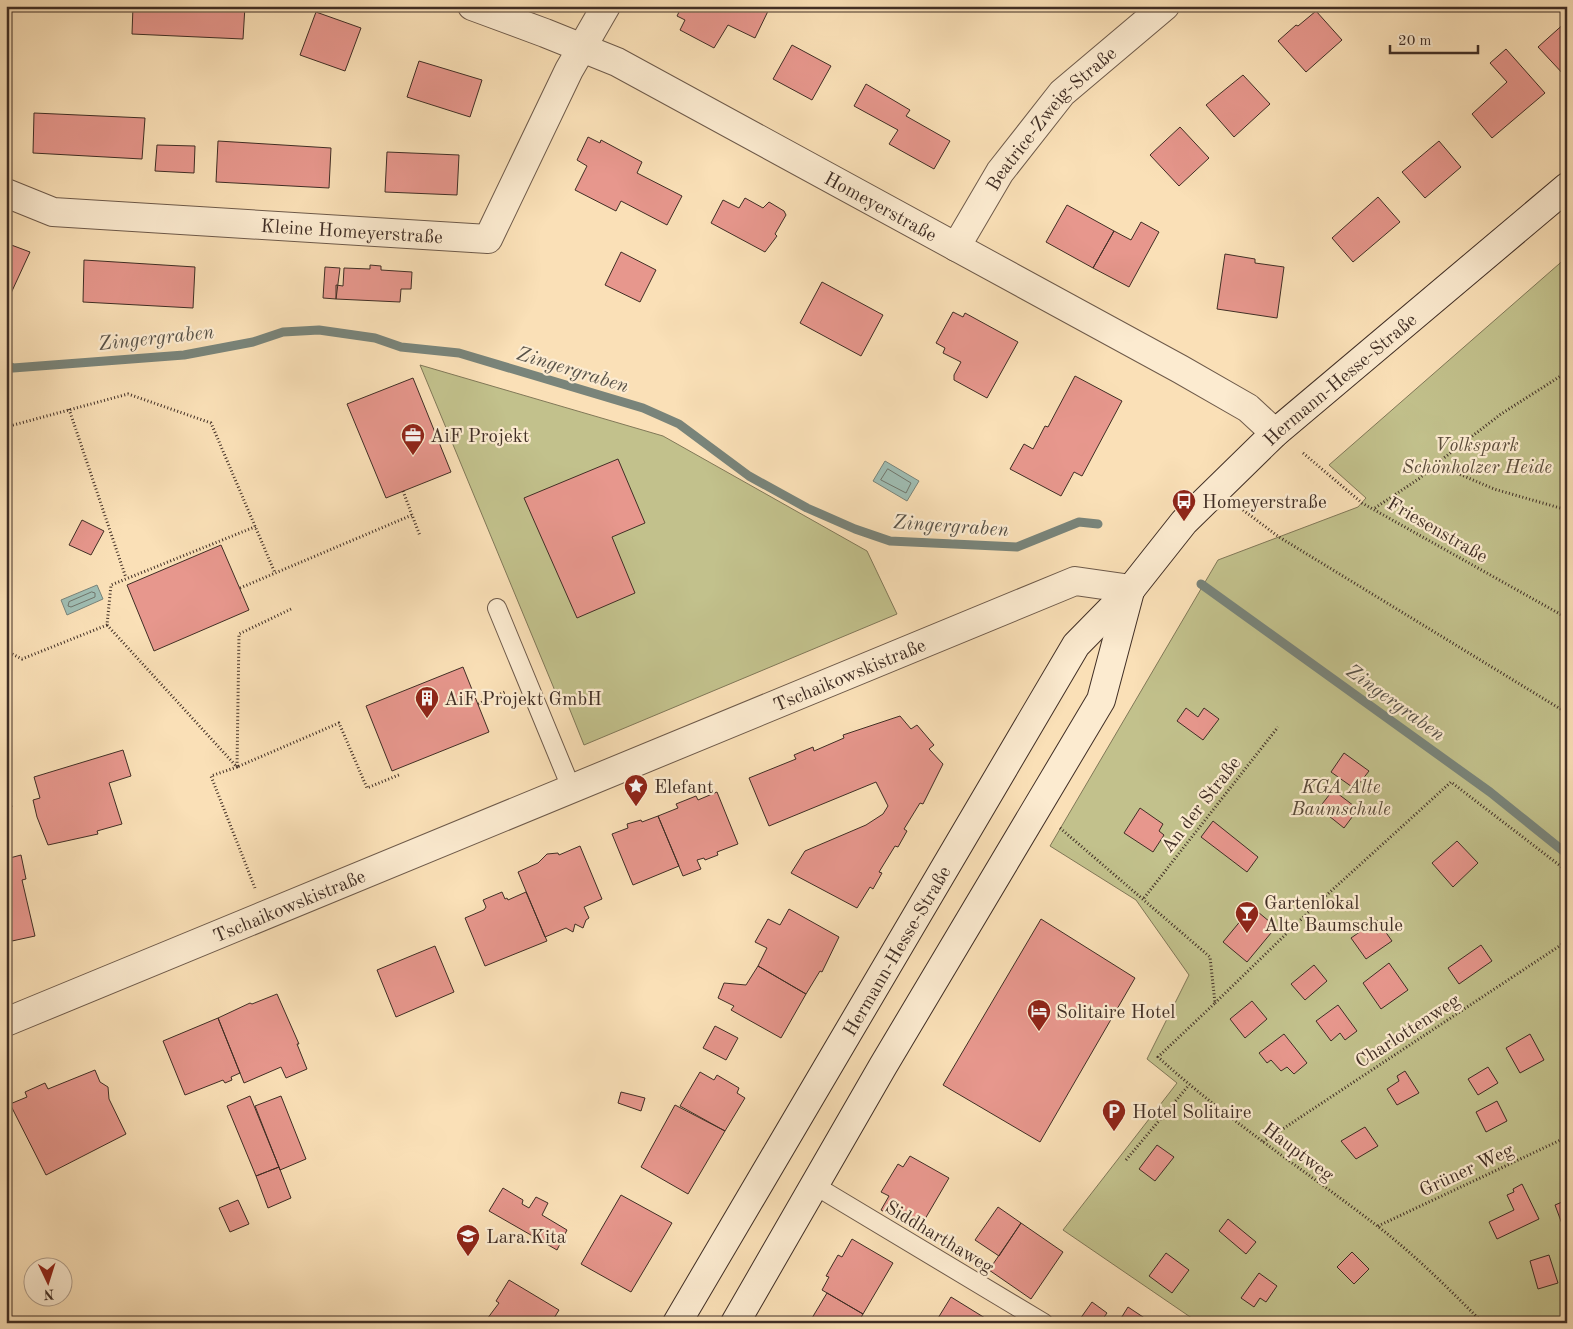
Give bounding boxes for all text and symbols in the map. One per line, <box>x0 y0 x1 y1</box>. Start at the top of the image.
scale bar <box>1390 22 1478 54</box>
text: 20 m <box>1398 34 1432 49</box>
street label: Beatrice-Zweig-Straße <box>984 44 1121 195</box>
street label: Homeyerstraße <box>820 170 939 246</box>
street label: Kleine Homeyerstraße <box>260 218 443 248</box>
street label: Hermann-Hesse-Straße <box>1261 311 1421 451</box>
water label: Zingergraben <box>97 323 215 355</box>
water label: Zingergraben <box>514 344 631 397</box>
office icon: AiF Projekt <box>400 422 426 456</box>
place label: AiF Projekt <box>430 428 529 447</box>
park label: Volkspark Schönholzer Heide <box>1402 437 1552 478</box>
bus stop icon: Homeyerstraße <box>1171 488 1197 522</box>
place label: Homeyerstraße <box>1202 494 1327 513</box>
street label: Friesenstraße <box>1383 495 1490 568</box>
water label: Zingergraben <box>892 513 1010 541</box>
street label: Tschaikowskistraße <box>771 637 929 716</box>
water label: Zingergraben <box>1342 661 1448 746</box>
building icon: AiF Projekt GmbH <box>414 685 440 719</box>
place label: AiF Projekt GmbH <box>444 691 602 710</box>
street label: An der Straße <box>1159 754 1245 857</box>
place icon: Elefant <box>623 773 649 807</box>
place label: Elefant <box>654 779 714 798</box>
park label: KGA Alte Baumschule <box>1290 779 1391 820</box>
street label: Hermann-Hesse-Straße <box>841 864 956 1040</box>
street label: Tschaikowskistraße <box>211 868 369 947</box>
place label: Gartenlokal Alte Baumschule <box>1264 895 1403 936</box>
bar icon: Gartenlokal Alte Baumschule <box>1234 900 1260 934</box>
street label: Charlottenweg <box>1353 991 1464 1073</box>
hotel icon: Solitaire Hotel <box>1026 998 1052 1032</box>
place label: Solitaire Hotel <box>1056 1004 1175 1023</box>
parking icon: Hotel Solitaire <box>1101 1098 1127 1132</box>
place label: Hotel Solitaire <box>1132 1104 1251 1123</box>
street label: Hauptweg <box>1258 1120 1337 1186</box>
street label: Grüner Weg <box>1417 1141 1518 1201</box>
street label: Siddharthaweg <box>881 1198 997 1278</box>
school or university icon: Lara.Kita <box>455 1223 481 1257</box>
place label: Lara.Kita <box>486 1229 567 1248</box>
north arrow <box>22 1256 72 1306</box>
text: N <box>43 1287 55 1301</box>

